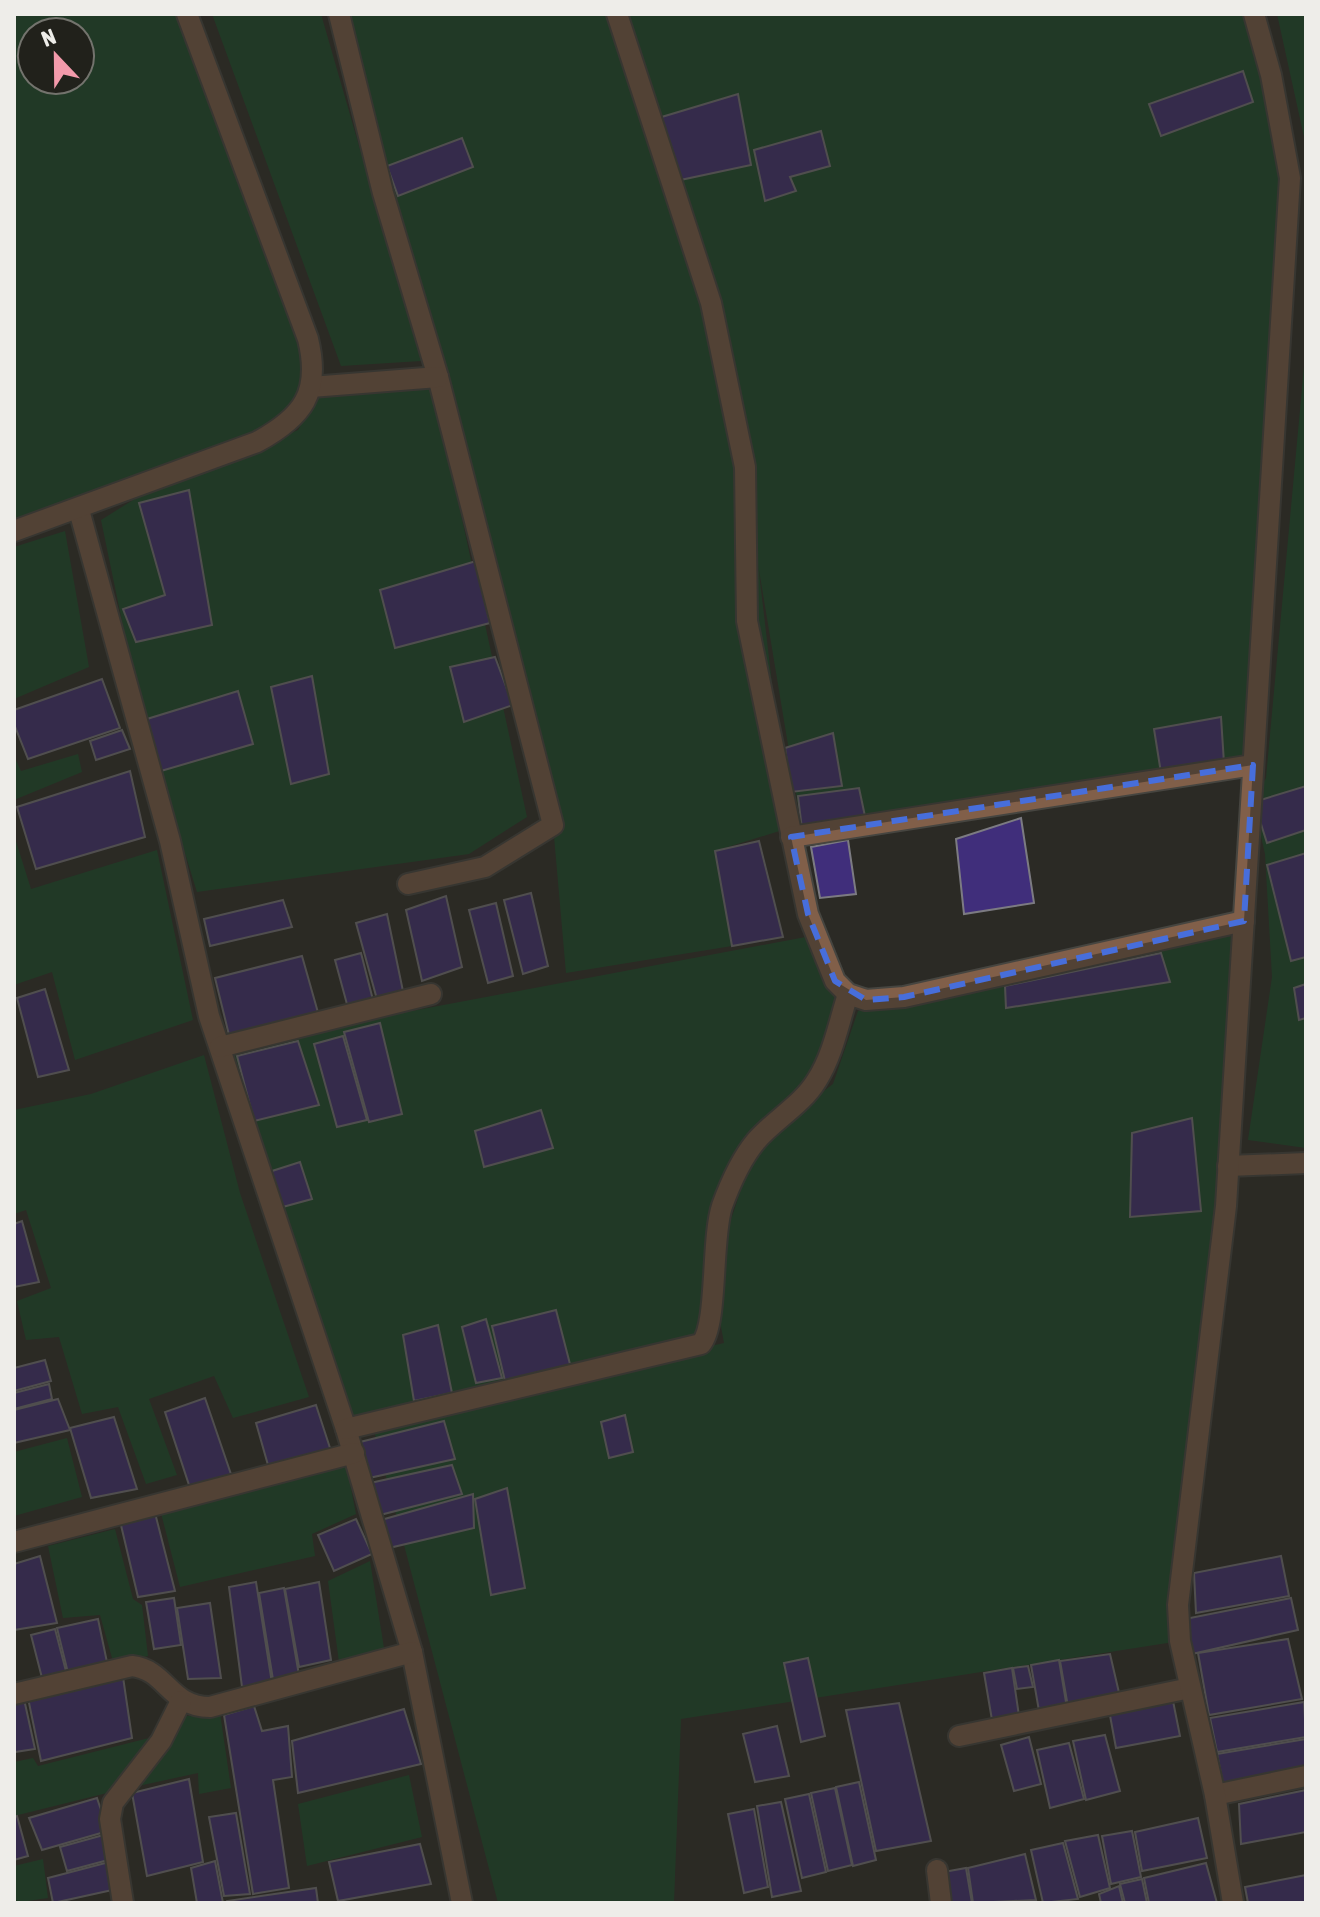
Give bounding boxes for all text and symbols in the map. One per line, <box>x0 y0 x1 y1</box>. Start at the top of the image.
north arrow <box>16 16 96 96</box>
text: N <box>38 23 59 52</box>

